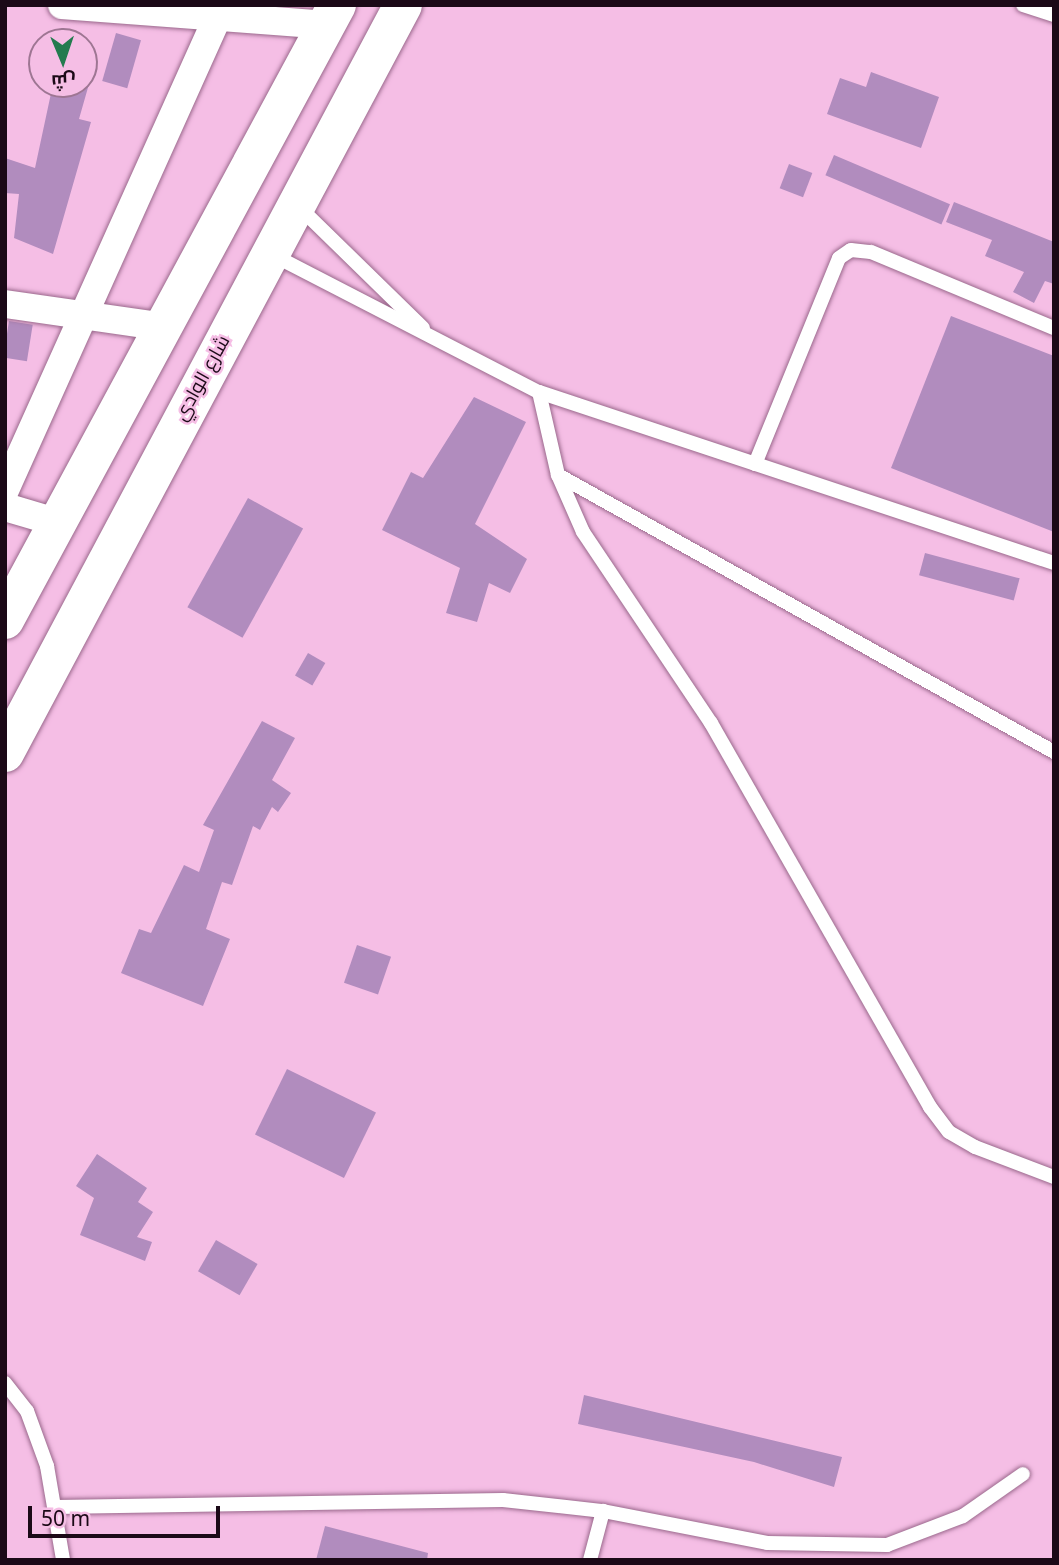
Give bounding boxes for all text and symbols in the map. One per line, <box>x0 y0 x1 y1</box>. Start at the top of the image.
north arrow <box>28 28 98 98</box>
text: ش <box>51 69 76 95</box>
street label: شارع الوادي <box>169 331 235 425</box>
scale bar <box>32 1492 224 1536</box>
text: 50 m <box>41 1504 90 1532</box>

